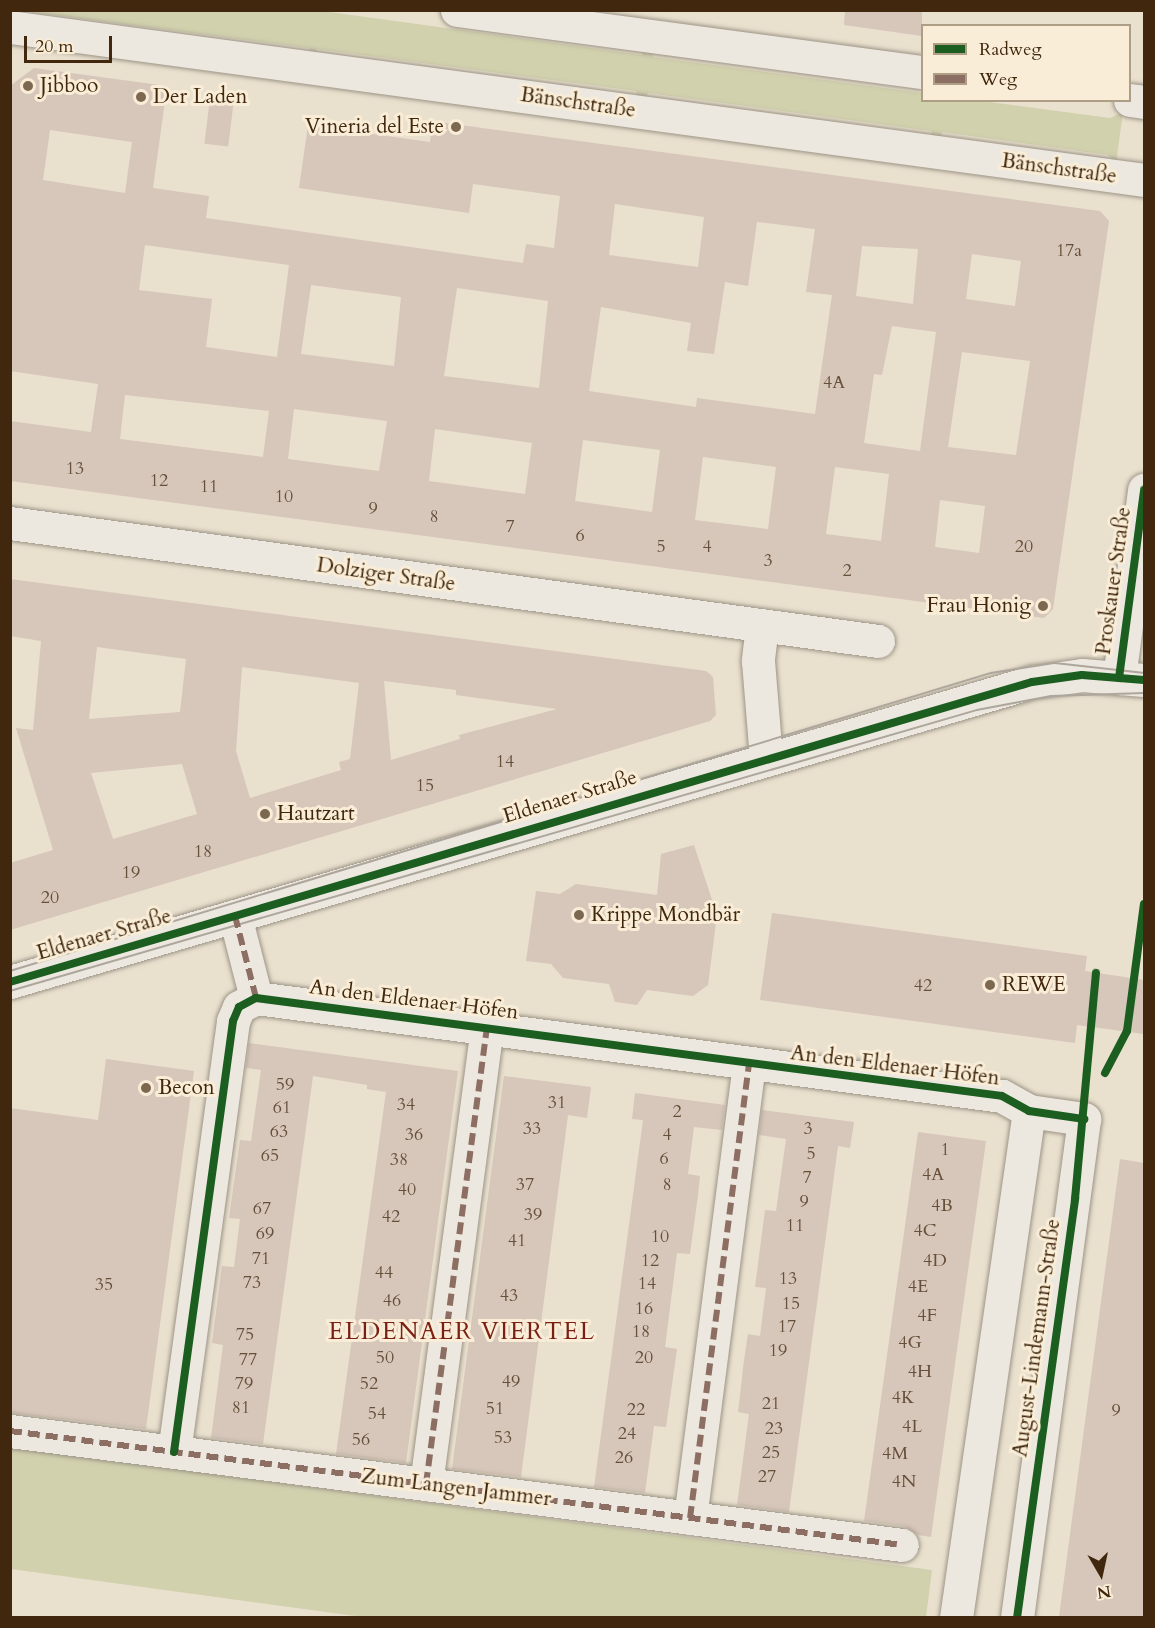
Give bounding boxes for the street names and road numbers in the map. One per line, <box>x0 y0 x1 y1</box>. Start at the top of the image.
street label: Bänschstraße <box>519 82 637 124</box>
street label: Bänschstraße <box>1000 148 1118 190</box>
street label: Proskauer Straße <box>1091 505 1137 657</box>
street label: Dolziger Straße <box>315 553 457 597</box>
street label: Eldenaer Straße <box>500 765 640 829</box>
street label: Eldenaer Straße <box>34 904 174 966</box>
street label: An den Eldenaer Höfen <box>308 975 520 1025</box>
street label: An den Eldenaer Höfen <box>789 1041 1001 1091</box>
street label: August-Lindemann-Straße <box>1008 1217 1066 1459</box>
street label: Zum Langen Jammer <box>359 1464 553 1512</box>

